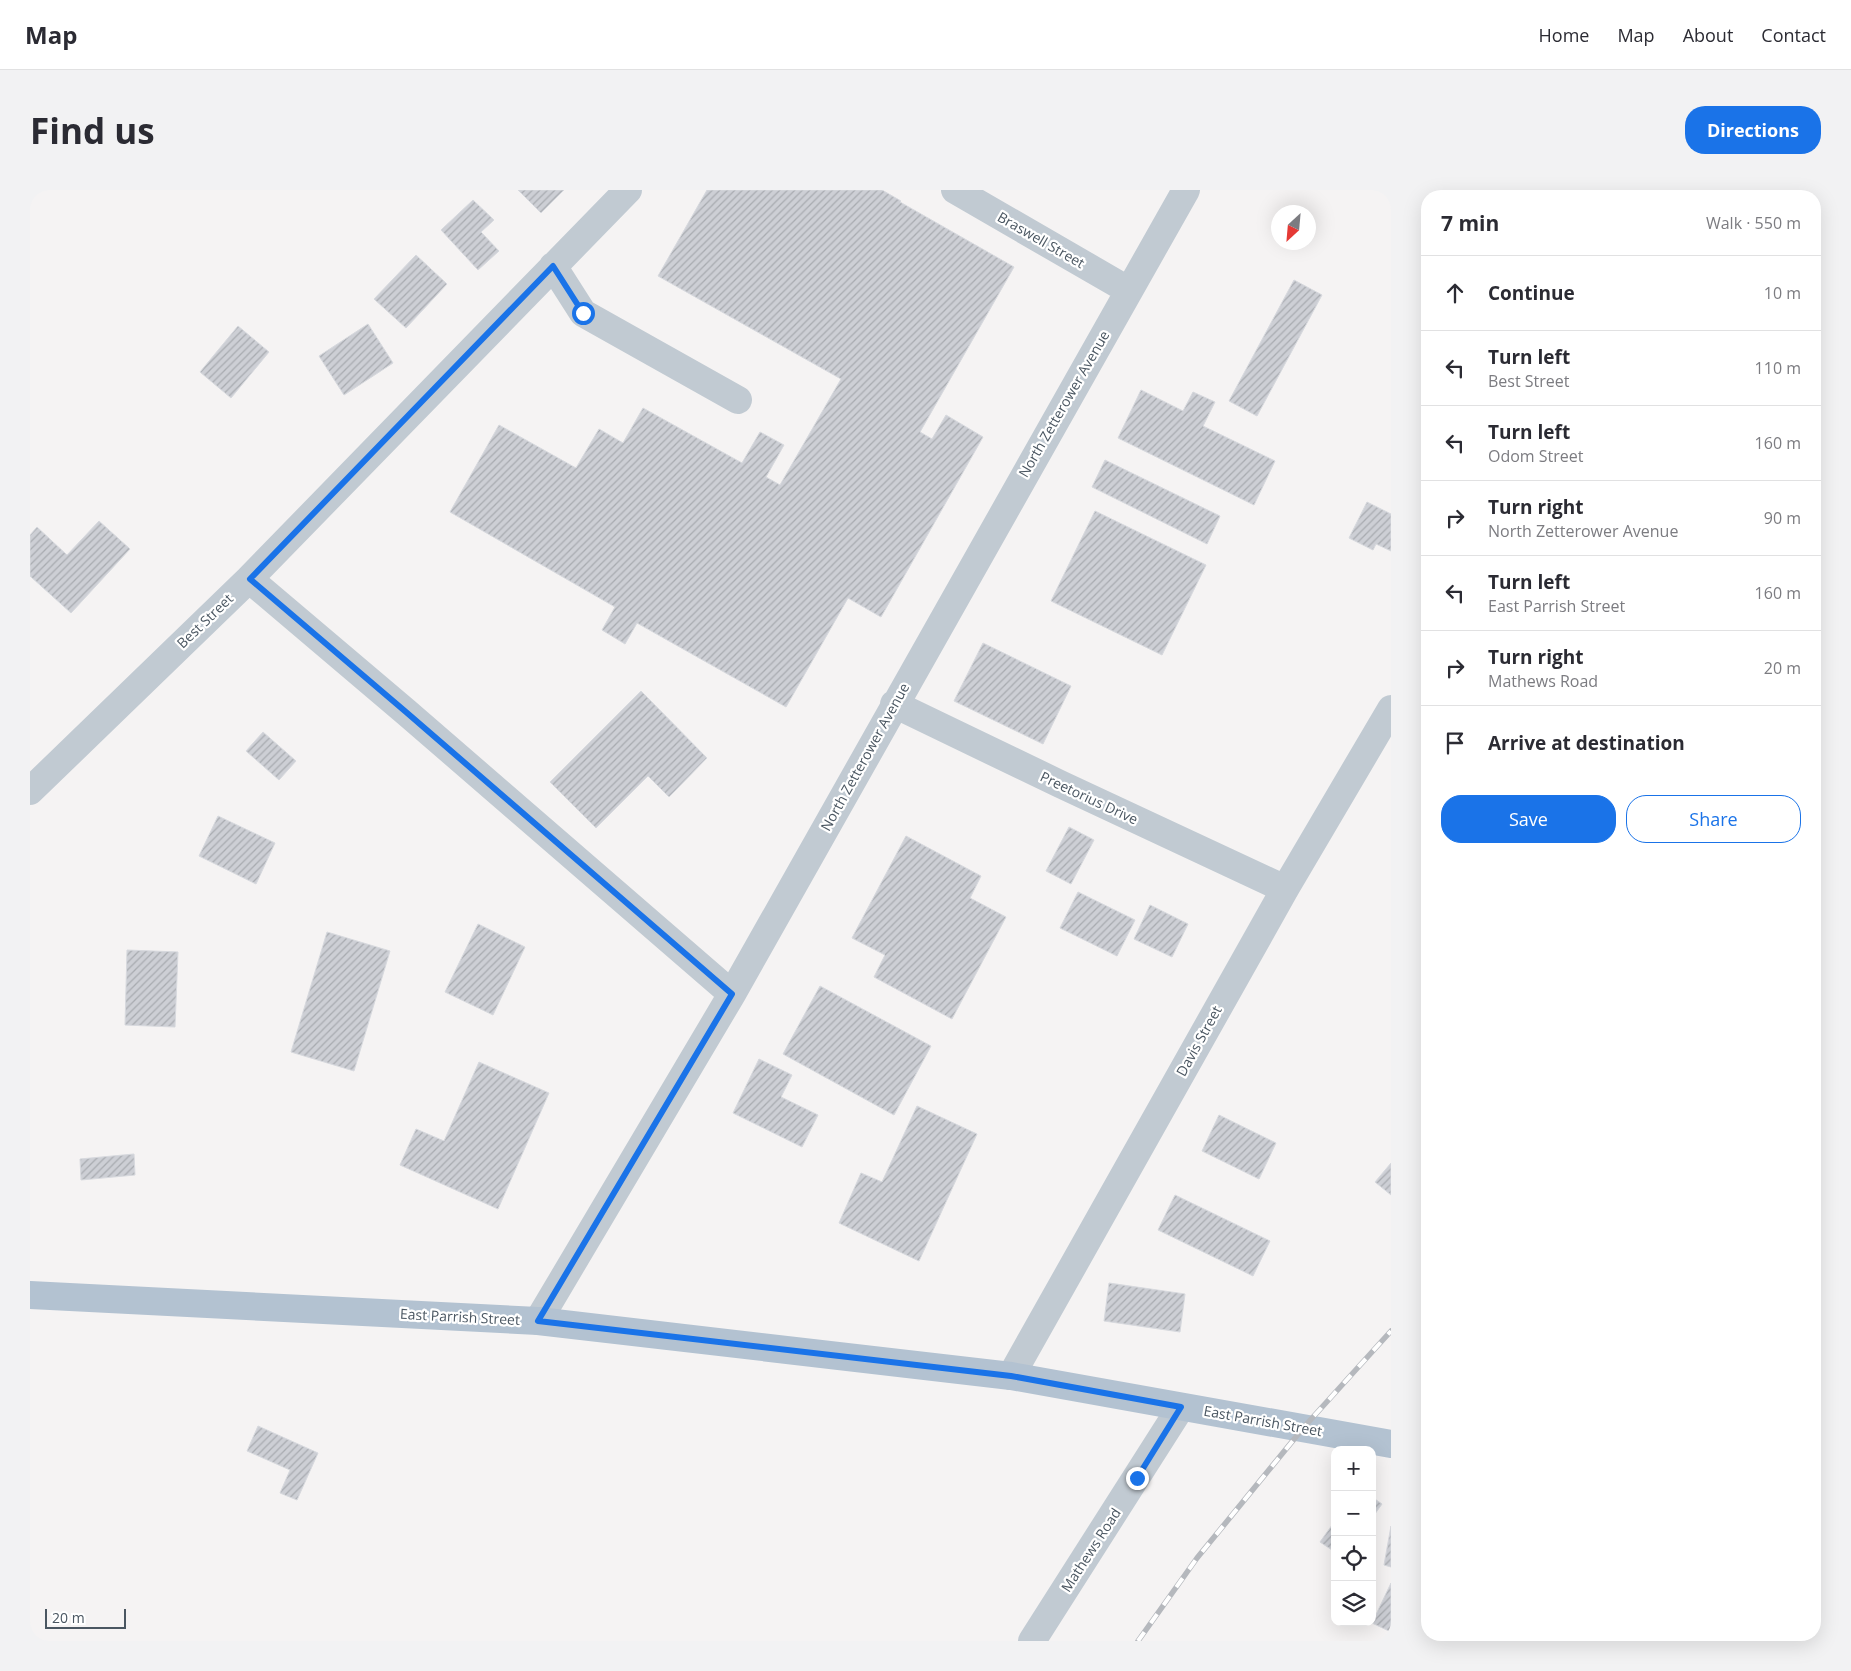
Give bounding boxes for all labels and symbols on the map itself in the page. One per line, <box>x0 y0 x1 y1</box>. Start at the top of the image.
north arrow <box>1271 205 1316 250</box>
street label: Braswell Street <box>994 207 1088 272</box>
route start <box>572 302 595 325</box>
street label: North Zetterower Avenue <box>1014 327 1114 481</box>
street label: Best Street <box>172 589 237 652</box>
street label: North Zetterower Avenue <box>816 679 913 834</box>
street label: Preetorius Drive <box>1037 767 1141 829</box>
street label: Davis Street <box>1171 1002 1226 1079</box>
street label: East Parrish Street <box>400 1304 520 1329</box>
street label: East Parrish Street <box>1202 1401 1324 1440</box>
route end <box>1126 1467 1149 1490</box>
street label: Mathews Road <box>1056 1504 1125 1595</box>
scale bar <box>45 1606 126 1629</box>

